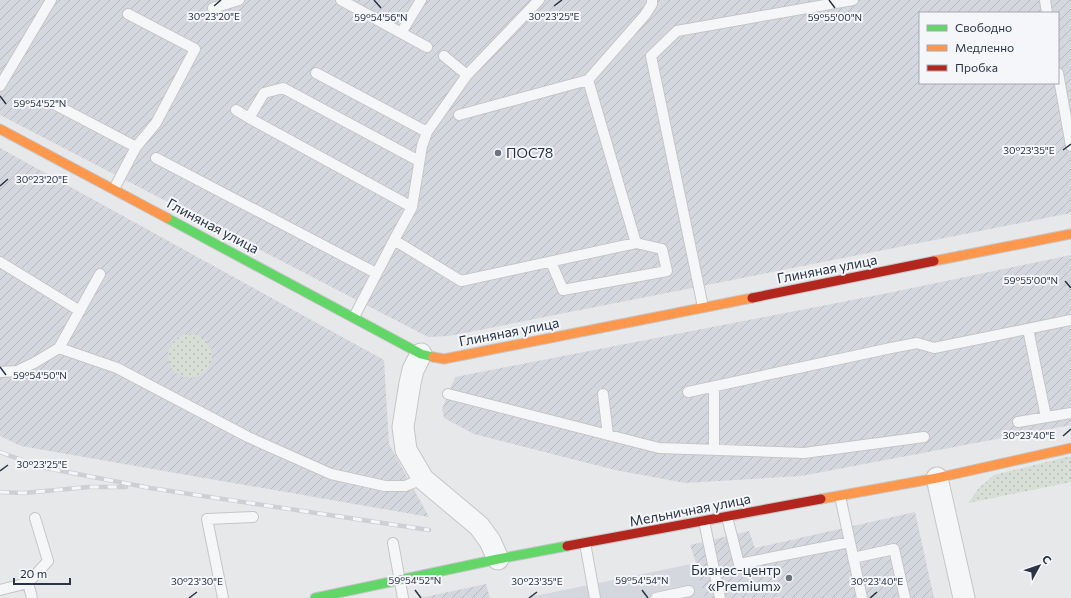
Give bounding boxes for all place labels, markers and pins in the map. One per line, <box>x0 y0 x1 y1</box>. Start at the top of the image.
place label: ПОС78 <box>506 144 553 161</box>
marker: ПОС78 <box>493 148 503 158</box>
place label: Бизнес-центр «Premium» <box>691 561 781 594</box>
marker: Бизнес-центр «Premium» <box>784 573 794 583</box>

